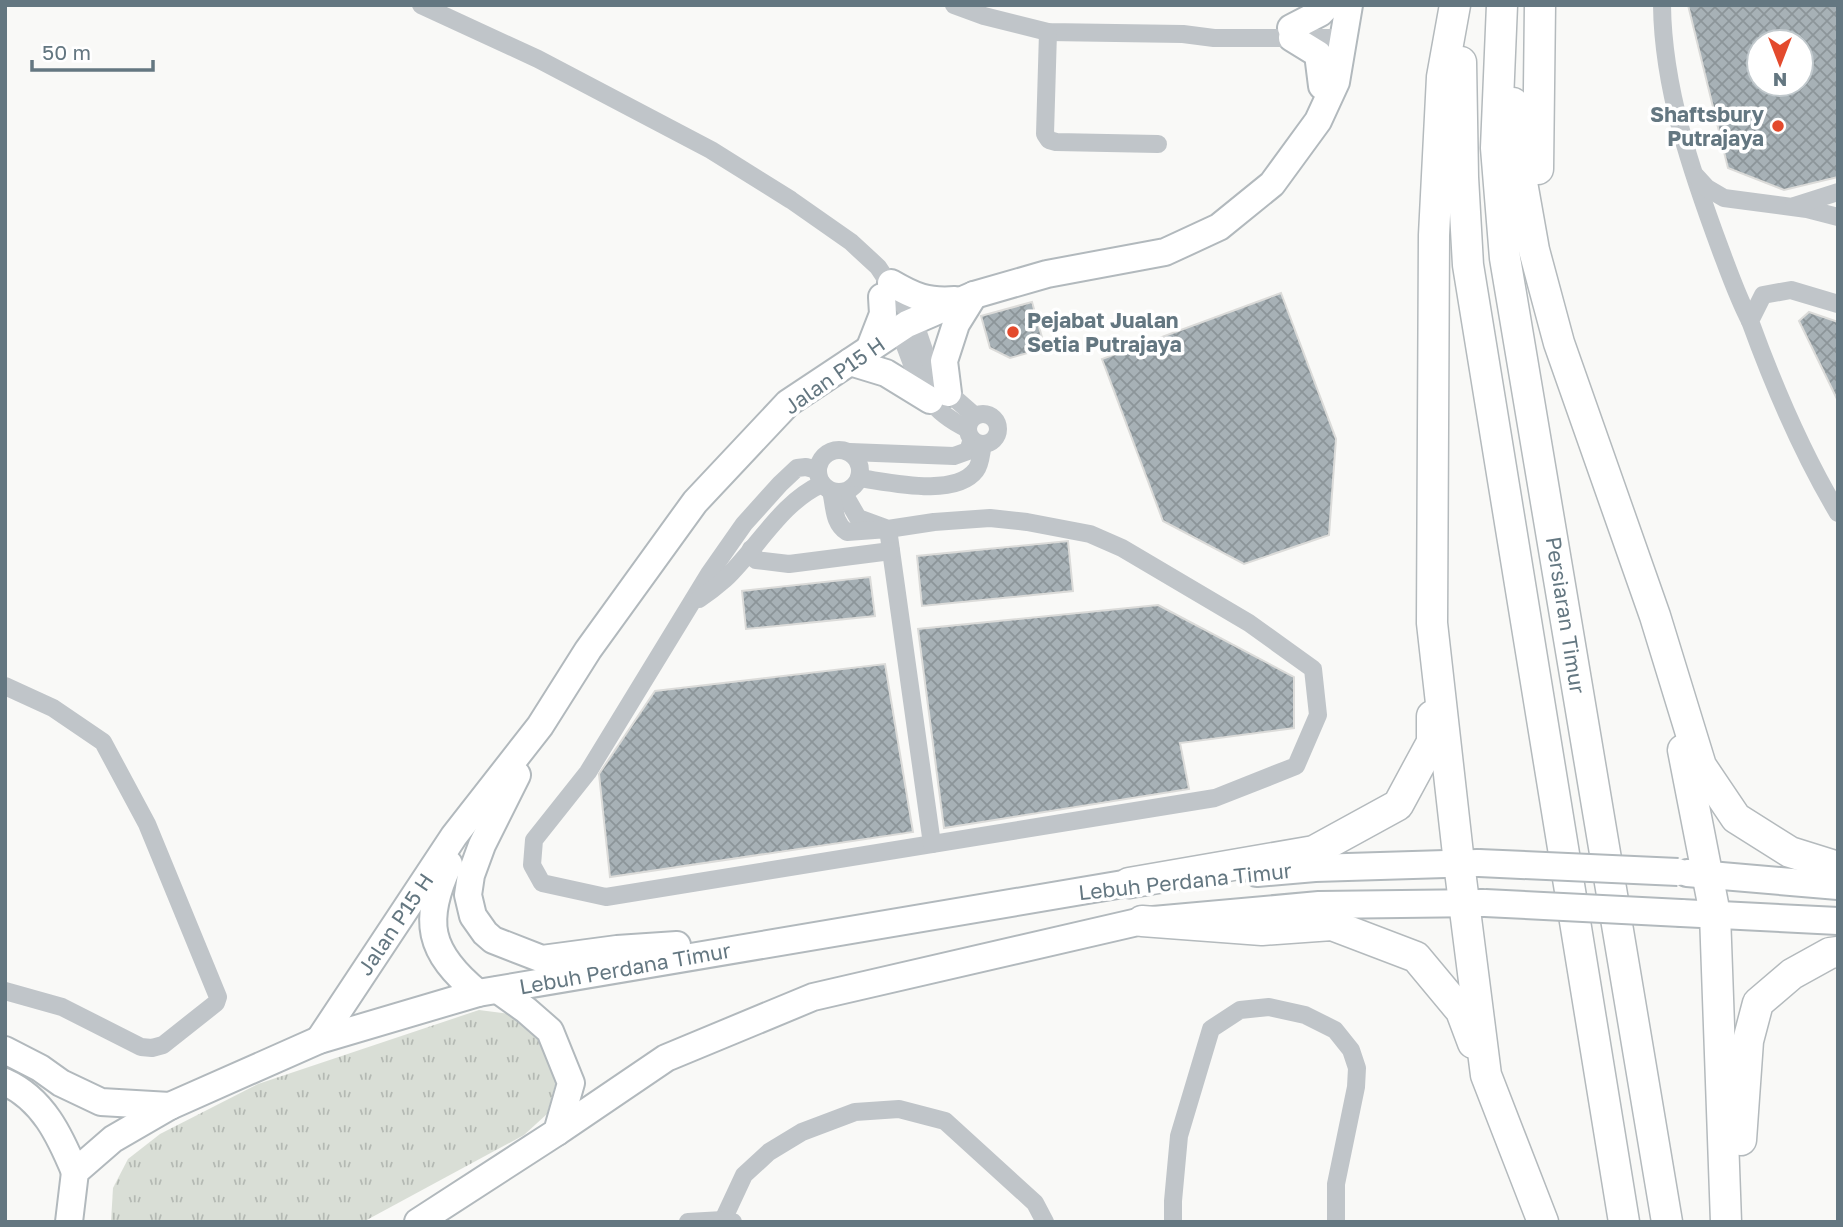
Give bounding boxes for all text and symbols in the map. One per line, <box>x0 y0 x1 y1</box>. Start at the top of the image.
scale bar <box>32 28 152 72</box>
north arrow <box>1745 28 1815 98</box>
text: 50 m <box>42 39 91 65</box>
text: N <box>1773 69 1787 92</box>
place label: Shaftsbury Putrajaya <box>1650 101 1764 151</box>
marker: Shaftsbury Putrajaya <box>1770 118 1786 134</box>
place label: Pejabat Jualan Setia Putrajaya <box>1027 307 1182 357</box>
marker: Pejabat Jualan Setia Putrajaya <box>1005 324 1021 340</box>
street label: Jalan P15 H <box>778 331 890 419</box>
street label: Persiaran Timur <box>1541 535 1591 695</box>
street label: Lebuh Perdana Timur <box>1077 857 1293 905</box>
street label: Jalan P15 H <box>351 868 439 980</box>
street label: Lebuh Perdana Timur <box>517 937 733 999</box>

